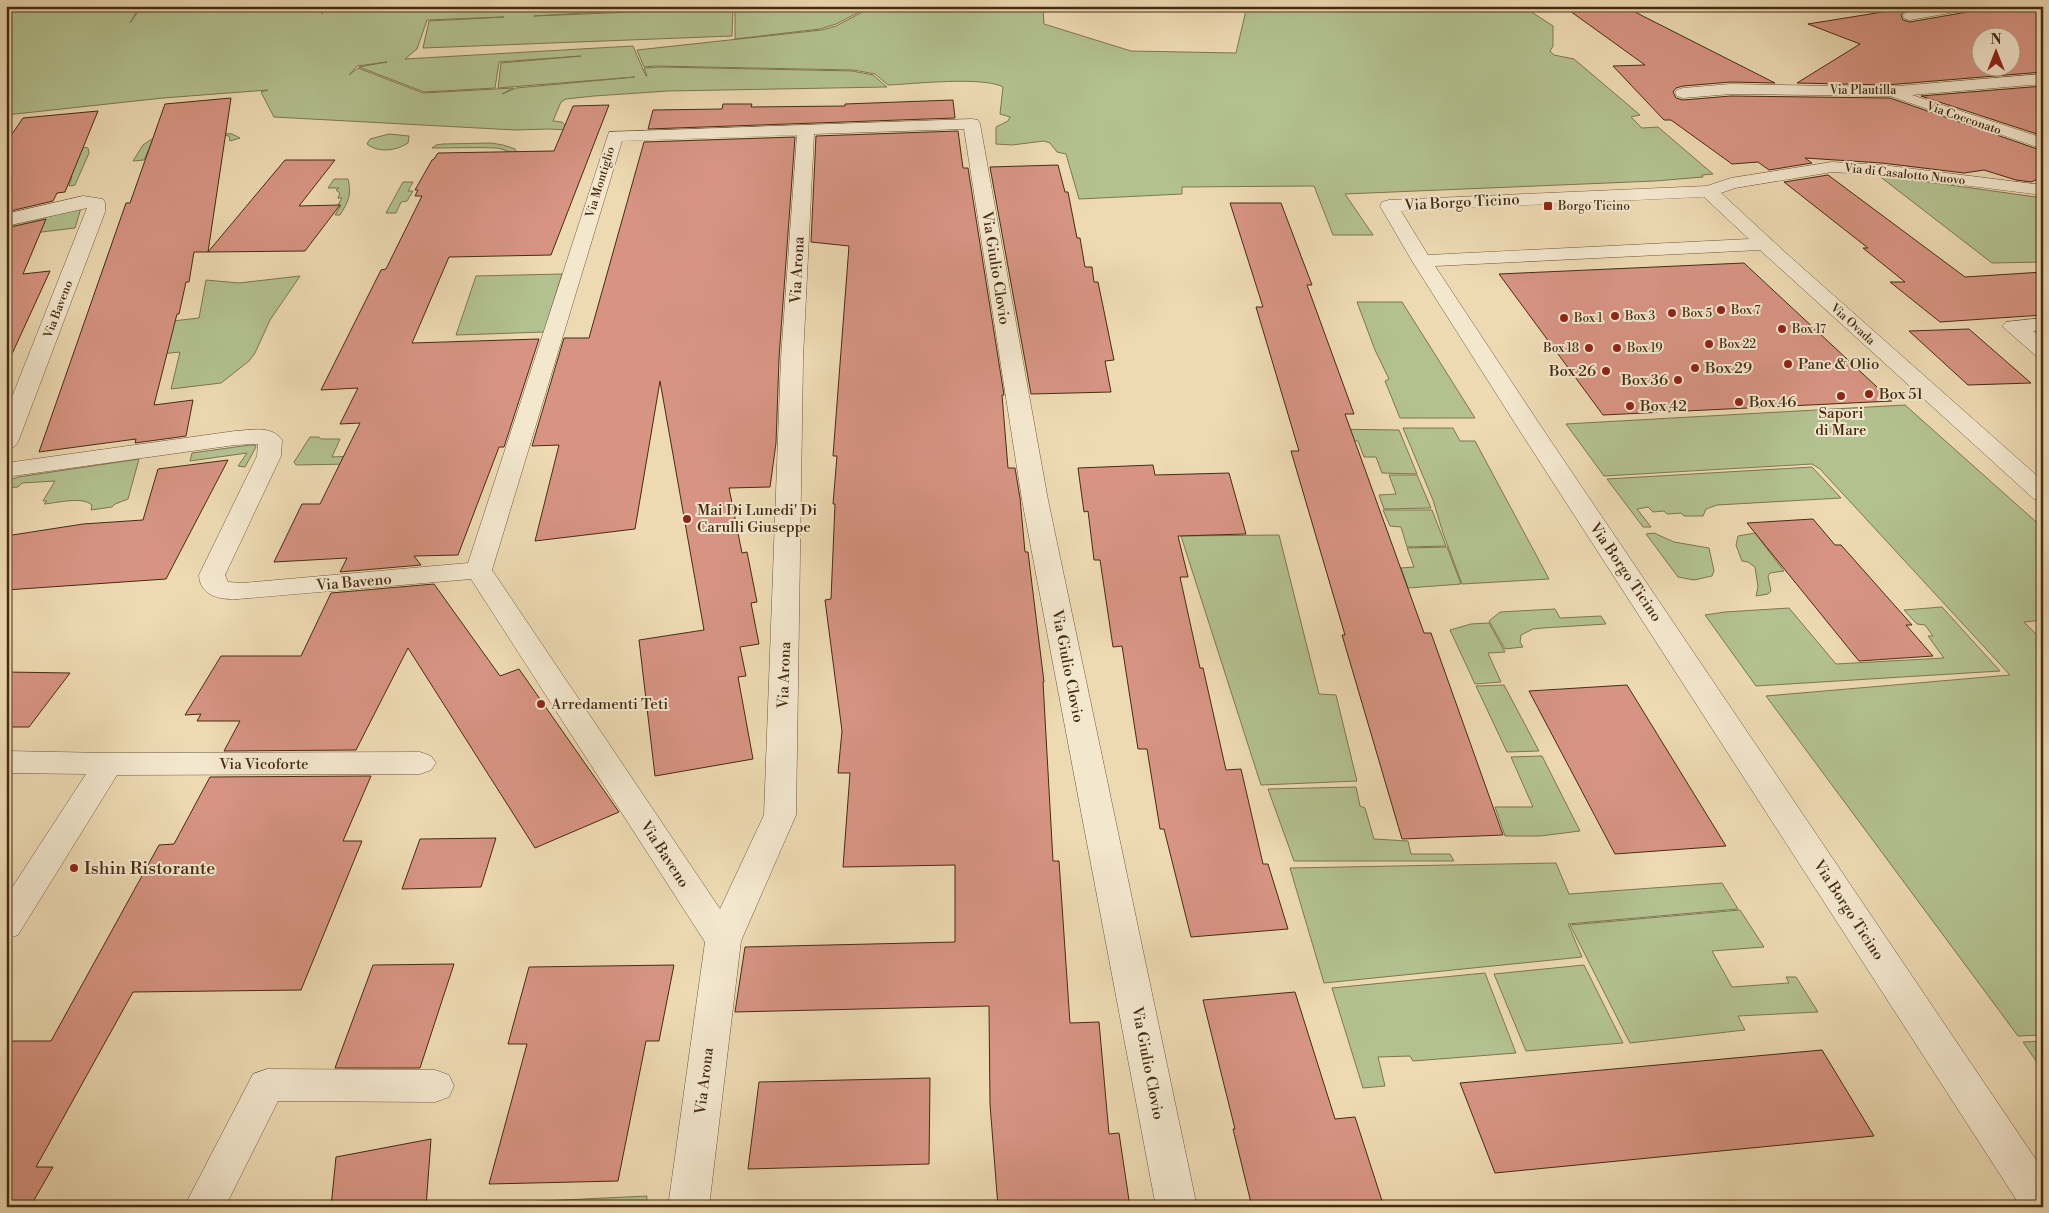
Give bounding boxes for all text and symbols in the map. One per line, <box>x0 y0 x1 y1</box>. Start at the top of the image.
north arrow <box>1972 28 2022 78</box>
text: N <box>1990 31 2002 49</box>
street label: Via Plautilla <box>1829 83 1897 98</box>
street label: Via Cocconato <box>1923 98 2004 138</box>
street label: Via Montiglio <box>582 145 618 220</box>
street label: Via di Casalotto Nuovo <box>1843 161 1966 188</box>
street label: Via Borgo Ticino <box>1403 190 1520 215</box>
place label: Borgo Ticino <box>1557 199 1630 214</box>
marker: Borgo Ticino <box>1542 200 1554 212</box>
street label: Via Giulio Clovio <box>977 209 1014 326</box>
street label: Via Arona <box>786 236 809 305</box>
street label: Via Baveno <box>40 278 76 341</box>
street label: Via Ovada <box>1827 300 1879 349</box>
place label: Box 7 <box>1730 303 1761 318</box>
marker: Box 7 <box>1715 304 1727 316</box>
place label: Box 5 <box>1681 306 1712 321</box>
marker: Box 5 <box>1666 307 1678 319</box>
place label: Box 3 <box>1624 309 1655 324</box>
marker: Box 3 <box>1609 310 1621 322</box>
place label: Box 1 <box>1573 311 1603 326</box>
marker: Box 1 <box>1558 312 1570 324</box>
place label: Box 17 <box>1791 322 1826 337</box>
marker: Box 17 <box>1776 323 1788 335</box>
place label: Box 22 <box>1718 337 1756 352</box>
marker: Box 22 <box>1703 338 1715 350</box>
place label: Box 18 <box>1542 341 1579 356</box>
place label: Box 19 <box>1626 341 1663 356</box>
marker: Box 18 <box>1583 342 1595 354</box>
marker: Box 19 <box>1611 342 1623 354</box>
place label: Pane & Olio <box>1798 355 1879 374</box>
marker: Pane & Olio <box>1782 358 1794 370</box>
place label: Box 29 <box>1704 359 1752 378</box>
place label: Box 26 <box>1548 362 1596 381</box>
marker: Box 29 <box>1689 362 1701 374</box>
marker: Box 26 <box>1600 365 1612 377</box>
place label: Box 36 <box>1620 371 1668 390</box>
marker: Box 36 <box>1672 374 1684 386</box>
place label: Box 51 <box>1878 385 1924 404</box>
marker: Box 51 <box>1863 388 1875 400</box>
marker: Sapori di Mare <box>1835 390 1847 402</box>
place label: Box 46 <box>1748 393 1796 412</box>
marker: Box 46 <box>1733 396 1745 408</box>
place label: Box 42 <box>1639 397 1687 416</box>
marker: Box 42 <box>1624 400 1636 412</box>
place label: Sapori di Mare <box>1815 404 1867 440</box>
place label: Mai Di Lunedi' Di Carulli Giuseppe <box>697 501 817 537</box>
marker: Mai Di Lunedi' Di Carulli Giuseppe <box>681 513 693 525</box>
street label: Via Borgo Ticino <box>1585 518 1666 625</box>
street label: Via Baveno <box>315 570 393 595</box>
street label: Via Giulio Clovio <box>1047 607 1088 724</box>
street label: Via Arona <box>774 641 795 710</box>
place label: Arredamenti Teti <box>550 695 668 714</box>
marker: Arredamenti Teti <box>535 698 547 710</box>
street label: Via Vicoforte <box>218 755 309 774</box>
street label: Via Baveno <box>635 817 693 891</box>
street label: Via Borgo Ticino <box>1809 856 1888 964</box>
place label: Ishin Ristorante <box>84 857 215 880</box>
marker: Ishin Ristorante <box>68 862 80 874</box>
street label: Via Giulio Clovio <box>1127 1004 1168 1121</box>
street label: Via Arona <box>691 1046 718 1116</box>

